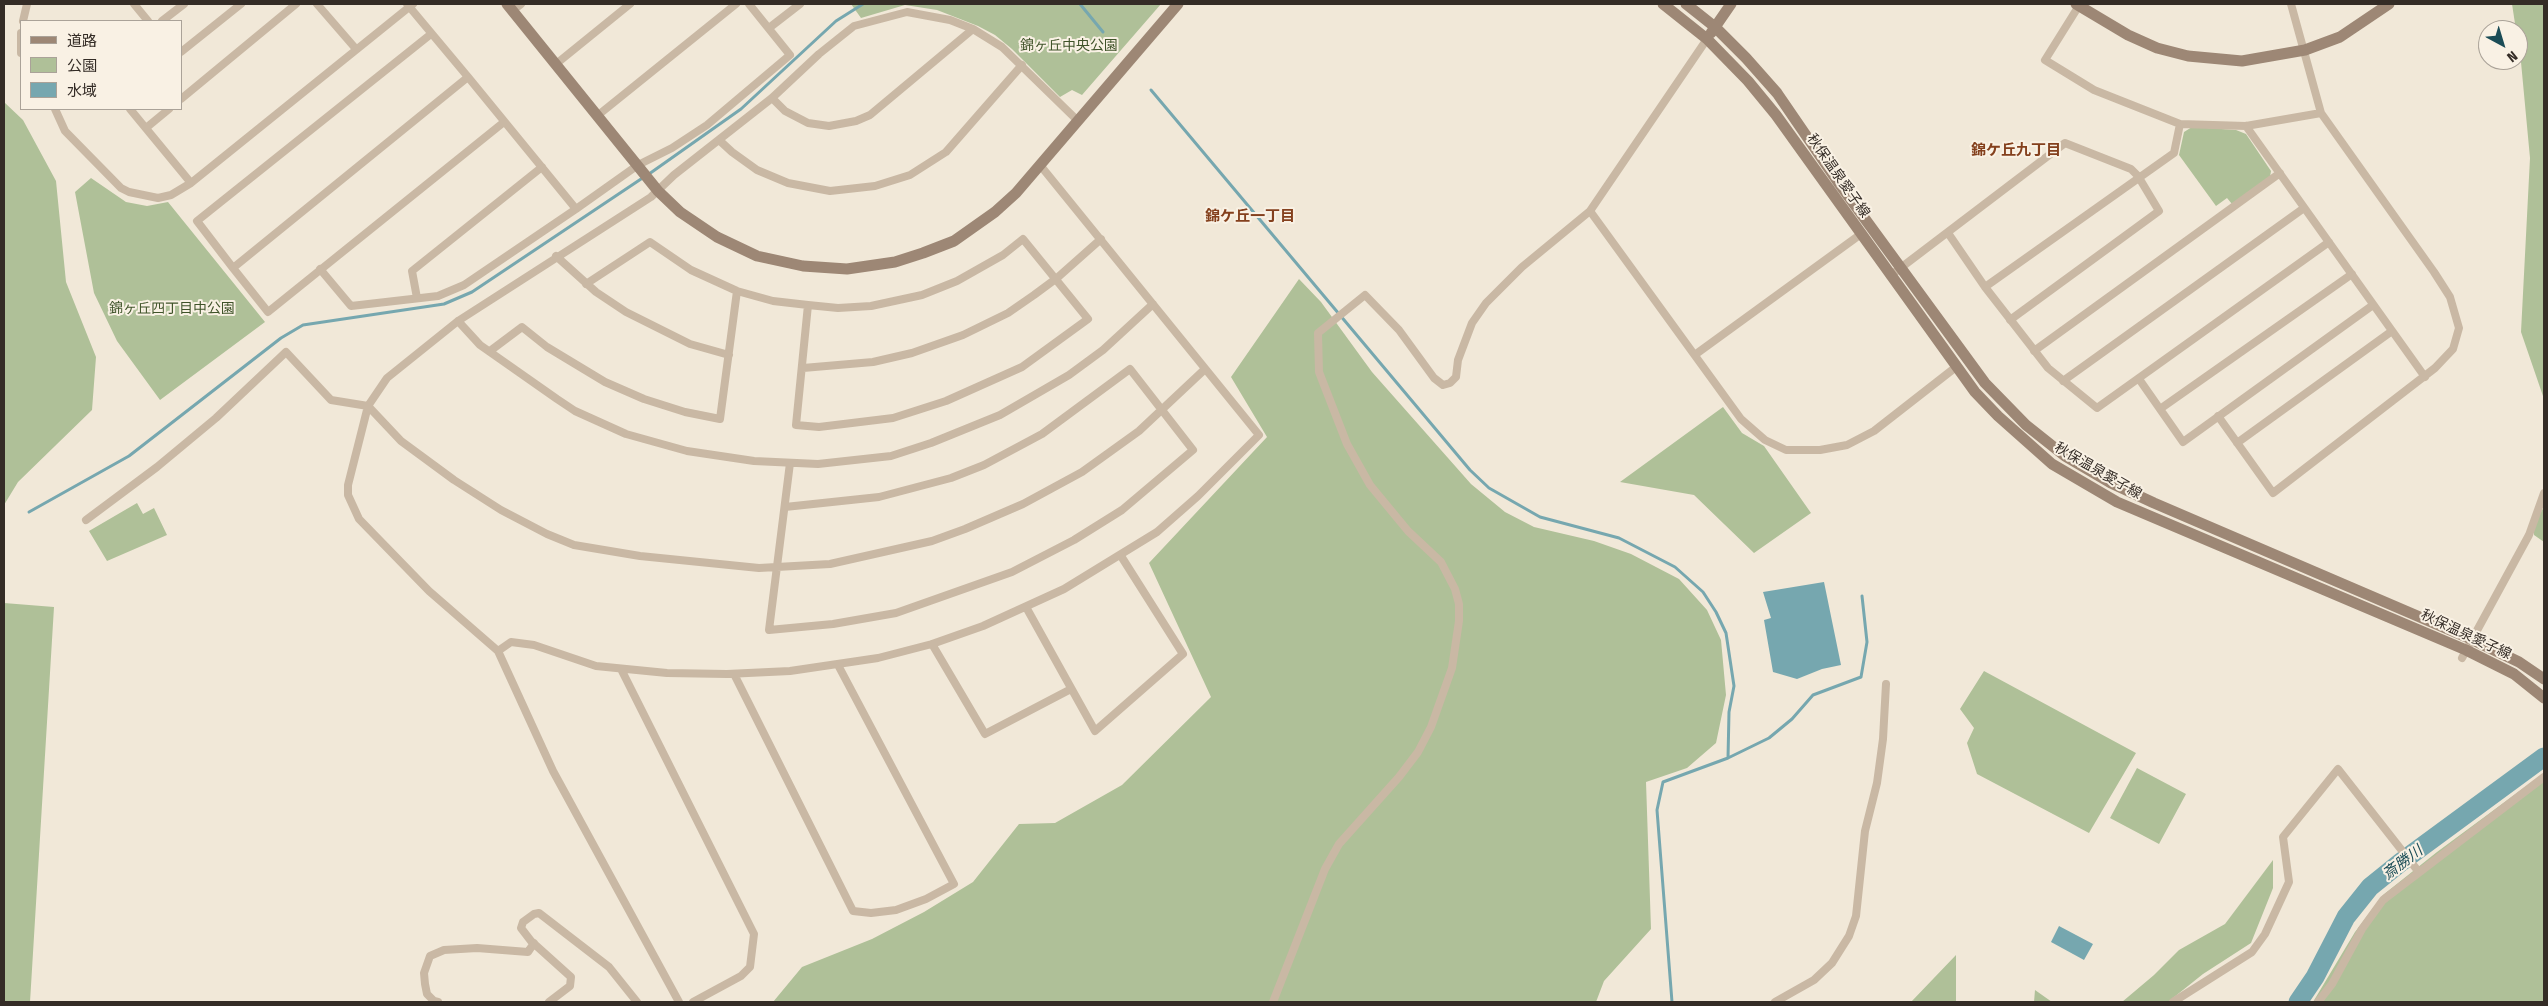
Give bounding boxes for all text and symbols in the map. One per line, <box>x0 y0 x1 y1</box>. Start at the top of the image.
legend <box>20 20 182 110</box>
north arrow <box>2478 20 2528 70</box>
text: 道路 <box>67 32 97 50</box>
park label: 錦ヶ丘中央公園 <box>1020 38 1118 54</box>
text: N <box>2504 47 2521 66</box>
text: 公園 <box>67 57 97 75</box>
text: 水域 <box>67 82 97 100</box>
street label: 秋保温泉愛子線 <box>1803 131 1873 221</box>
district label: 錦ケ丘九丁目 <box>1971 142 2061 160</box>
district label: 錦ケ丘一丁目 <box>1205 208 1295 226</box>
park label: 錦ヶ丘四丁目中公園 <box>109 301 235 317</box>
street label: 秋保温泉愛子線 <box>2051 439 2145 503</box>
street label: 秋保温泉愛子線 <box>2418 607 2514 663</box>
water label: 斎勝川 <box>2380 842 2426 884</box>

